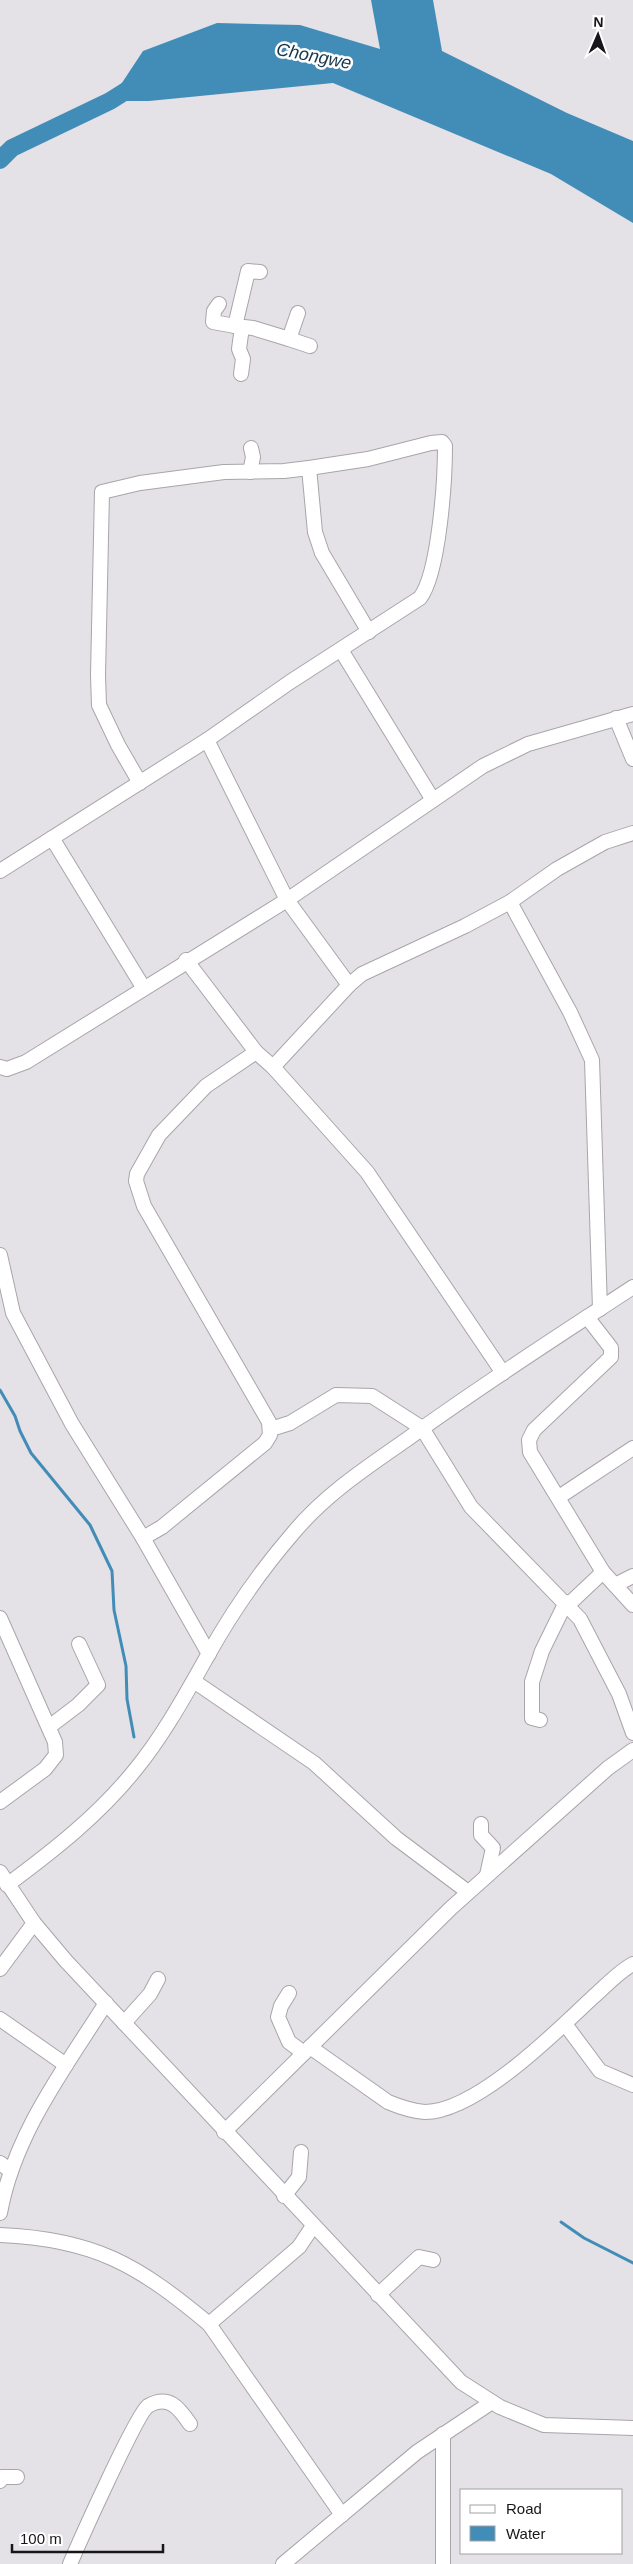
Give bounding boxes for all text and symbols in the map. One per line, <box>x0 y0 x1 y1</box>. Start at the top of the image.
north arrow <box>573 10 623 60</box>
text: N <box>593 14 604 30</box>
water label: Chongwe <box>275 39 353 73</box>
legend <box>460 2489 623 2554</box>
text: Road <box>506 2500 542 2517</box>
scale bar <box>12 2522 164 2554</box>
text: Water <box>506 2525 545 2542</box>
text: 100 m <box>20 2530 62 2547</box>

